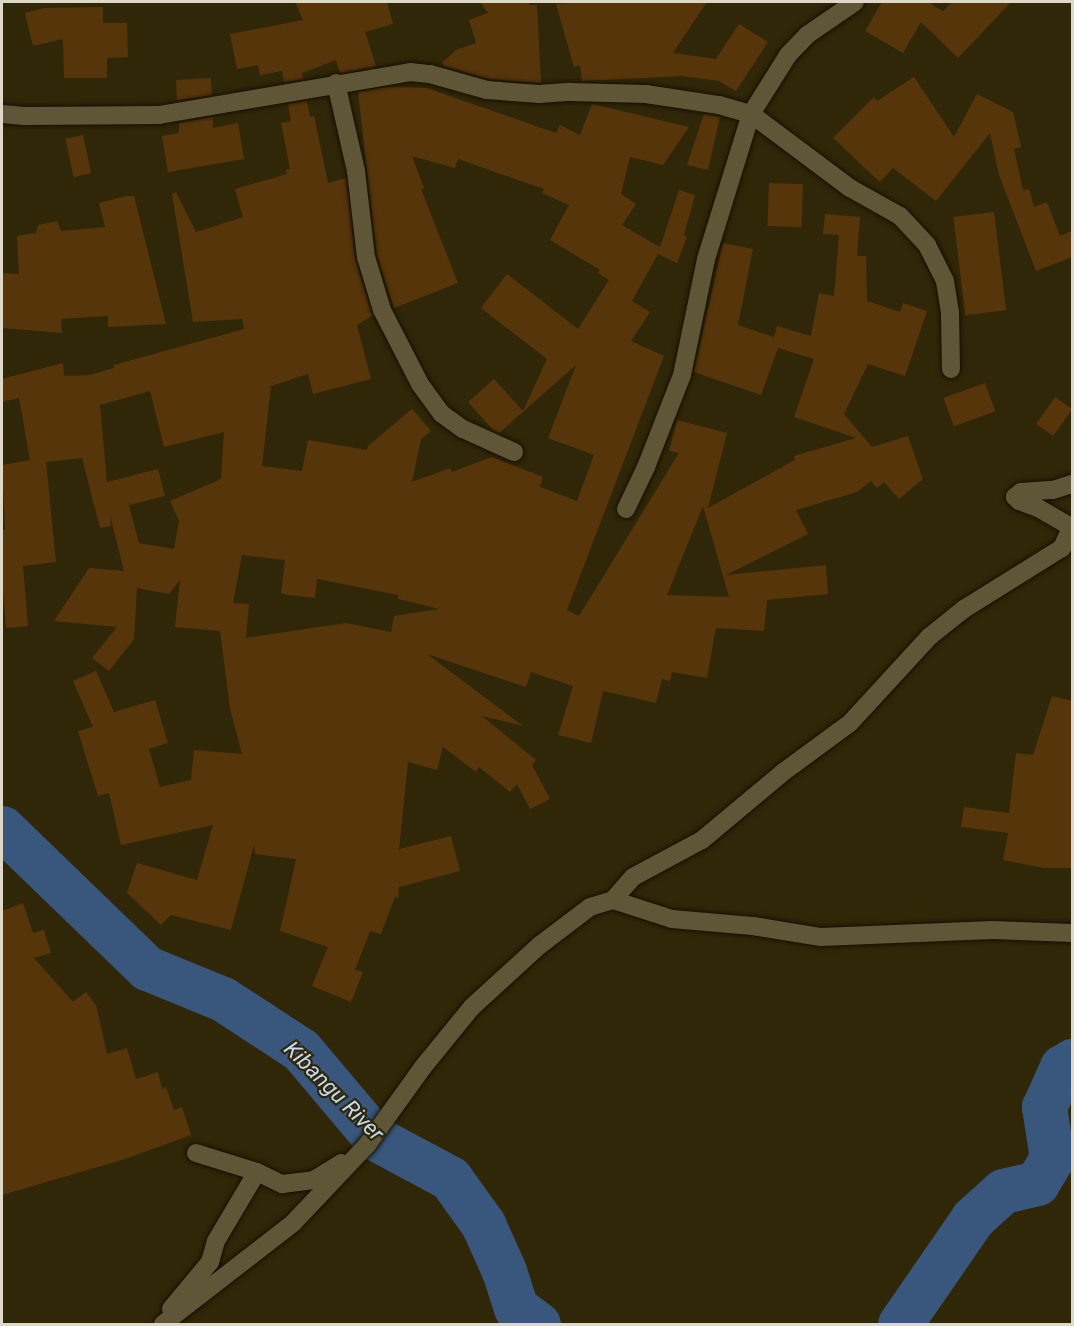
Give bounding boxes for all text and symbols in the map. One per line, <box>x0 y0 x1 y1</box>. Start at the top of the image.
water label: Kibangu River <box>279 1036 389 1146</box>

